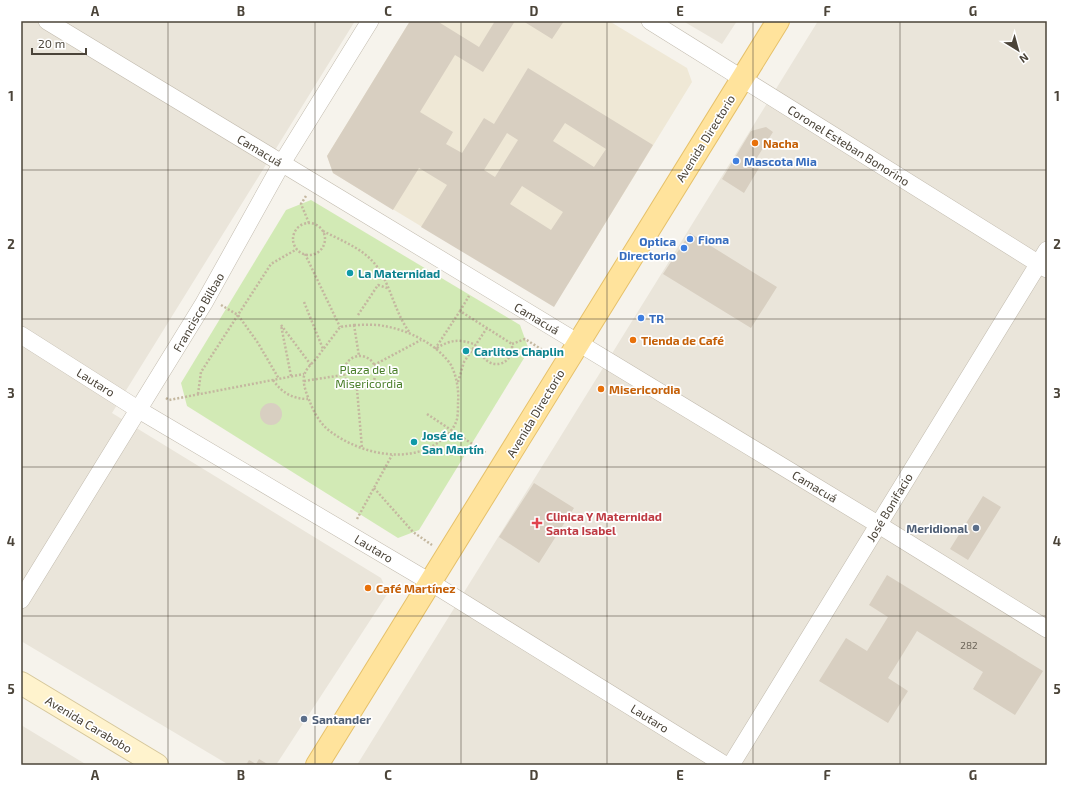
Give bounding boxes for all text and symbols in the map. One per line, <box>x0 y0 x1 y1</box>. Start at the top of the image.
text: A <box>91 3 100 19</box>
text: B <box>237 3 245 19</box>
text: C <box>384 3 392 19</box>
text: D <box>530 3 539 19</box>
text: E <box>676 3 684 19</box>
text: F <box>823 3 831 19</box>
text: G <box>969 3 977 19</box>
scale bar <box>32 30 86 56</box>
north arrow <box>998 30 1038 70</box>
text: 20 m <box>38 36 65 50</box>
text: N <box>1017 51 1031 66</box>
text: 1 <box>8 88 14 104</box>
text: 1 <box>1054 88 1060 104</box>
street label: Avenida Directorio <box>673 92 738 184</box>
street label: Coronel Esteban Bonorino <box>785 102 913 188</box>
street label: Camacuá <box>235 131 285 169</box>
place label: Nacha <box>763 136 799 150</box>
marker: Nacha <box>750 138 760 148</box>
place label: Mascota Mia <box>744 154 817 168</box>
marker: Mascota Mia <box>731 156 741 166</box>
place label: Fiona <box>698 232 729 246</box>
place label: Optica Directorio <box>619 234 676 262</box>
marker: Fiona <box>685 234 695 244</box>
text: 2 <box>7 236 15 252</box>
text: 2 <box>1053 236 1061 252</box>
marker: Optica Directorio <box>679 243 689 253</box>
place label: La Maternidad <box>358 266 440 280</box>
marker: La Maternidad <box>345 268 355 278</box>
street label: Francisco Bilbao <box>170 270 226 354</box>
street label: Camacuá <box>512 299 562 337</box>
place label: TR <box>649 311 664 325</box>
marker: TR <box>636 313 646 323</box>
place label: Tienda de Café <box>641 333 724 347</box>
marker: Tienda de Café <box>628 335 638 345</box>
place label: Carlitos Chaplin <box>474 344 564 358</box>
marker: Carlitos Chaplin <box>461 346 471 356</box>
park label: Plaza de la Misericordia <box>335 362 403 390</box>
street label: Lautaro <box>74 365 118 399</box>
street label: Avenida Directorio <box>503 366 567 459</box>
place label: Misericordia <box>609 382 681 396</box>
marker: Misericordia <box>596 384 606 394</box>
text: 3 <box>7 385 15 401</box>
text: 3 <box>1053 385 1061 401</box>
place label: José de San Martín <box>422 428 484 456</box>
marker: José de San Martín <box>409 437 419 447</box>
street label: Camacuá <box>790 467 840 505</box>
street label: José Bonifacio <box>863 470 915 544</box>
place label: Clinica Y Maternidad Santa Isabel <box>546 509 662 537</box>
marker: Clinica Y Maternidad Santa Isabel <box>531 517 543 529</box>
place label: Meridional <box>906 521 968 535</box>
marker: Meridional <box>971 523 981 533</box>
street label: Lautaro <box>352 531 396 565</box>
text: 4 <box>7 533 15 549</box>
text: 4 <box>1053 533 1061 549</box>
place label: Café Martínez <box>376 581 456 595</box>
marker: Café Martínez <box>363 583 373 593</box>
house number: 282 <box>960 639 978 651</box>
text: 5 <box>7 681 15 697</box>
text: 5 <box>1053 681 1061 697</box>
street label: Avenida Carabobo <box>43 693 135 755</box>
street label: Lautaro <box>628 701 672 735</box>
place label: Santander <box>312 712 371 726</box>
marker: Santander <box>299 714 309 724</box>
text: A <box>91 767 100 783</box>
text: B <box>237 767 245 783</box>
text: C <box>384 767 392 783</box>
text: D <box>530 767 539 783</box>
text: E <box>676 767 684 783</box>
text: F <box>823 767 831 783</box>
text: G <box>969 767 977 783</box>

